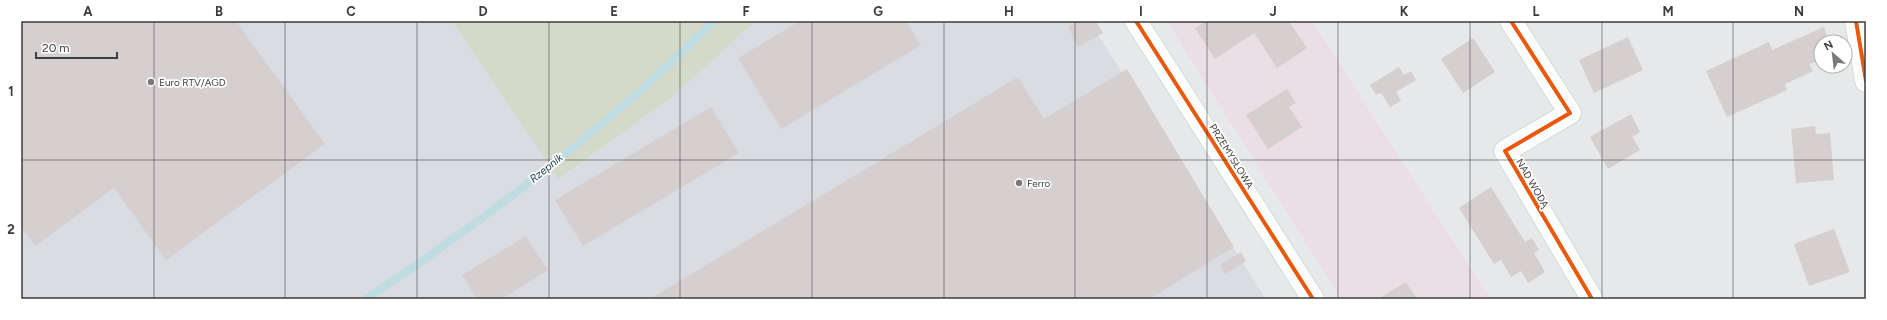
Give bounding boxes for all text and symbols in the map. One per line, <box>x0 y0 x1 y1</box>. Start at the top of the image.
text: A <box>83 4 93 19</box>
text: B <box>215 4 223 19</box>
text: C <box>346 4 356 19</box>
text: D <box>478 4 488 19</box>
text: E <box>610 4 618 19</box>
text: F <box>742 4 750 19</box>
text: G <box>873 4 883 19</box>
text: H <box>1004 4 1014 19</box>
text: I <box>1139 4 1143 19</box>
text: J <box>1269 4 1277 19</box>
text: K <box>1400 4 1409 19</box>
text: L <box>1533 4 1540 19</box>
text: M <box>1662 4 1674 19</box>
text: N <box>1794 4 1804 19</box>
scale bar <box>36 34 117 60</box>
north arrow <box>1813 34 1853 74</box>
text: N <box>1822 38 1835 53</box>
text: 20 m <box>42 41 70 55</box>
place label: Euro RTV/AGD <box>159 76 226 89</box>
marker: Euro RTV/AGD <box>146 77 156 87</box>
text: 1 <box>8 84 14 99</box>
street label: PRZEMYSŁOWA <box>1206 121 1257 191</box>
water label: Rzepnik <box>527 151 566 186</box>
street label: NAD WODĄ <box>1513 156 1552 210</box>
place label: Ferro <box>1027 177 1051 190</box>
marker: Ferro <box>1014 178 1024 188</box>
text: 2 <box>7 222 15 237</box>

